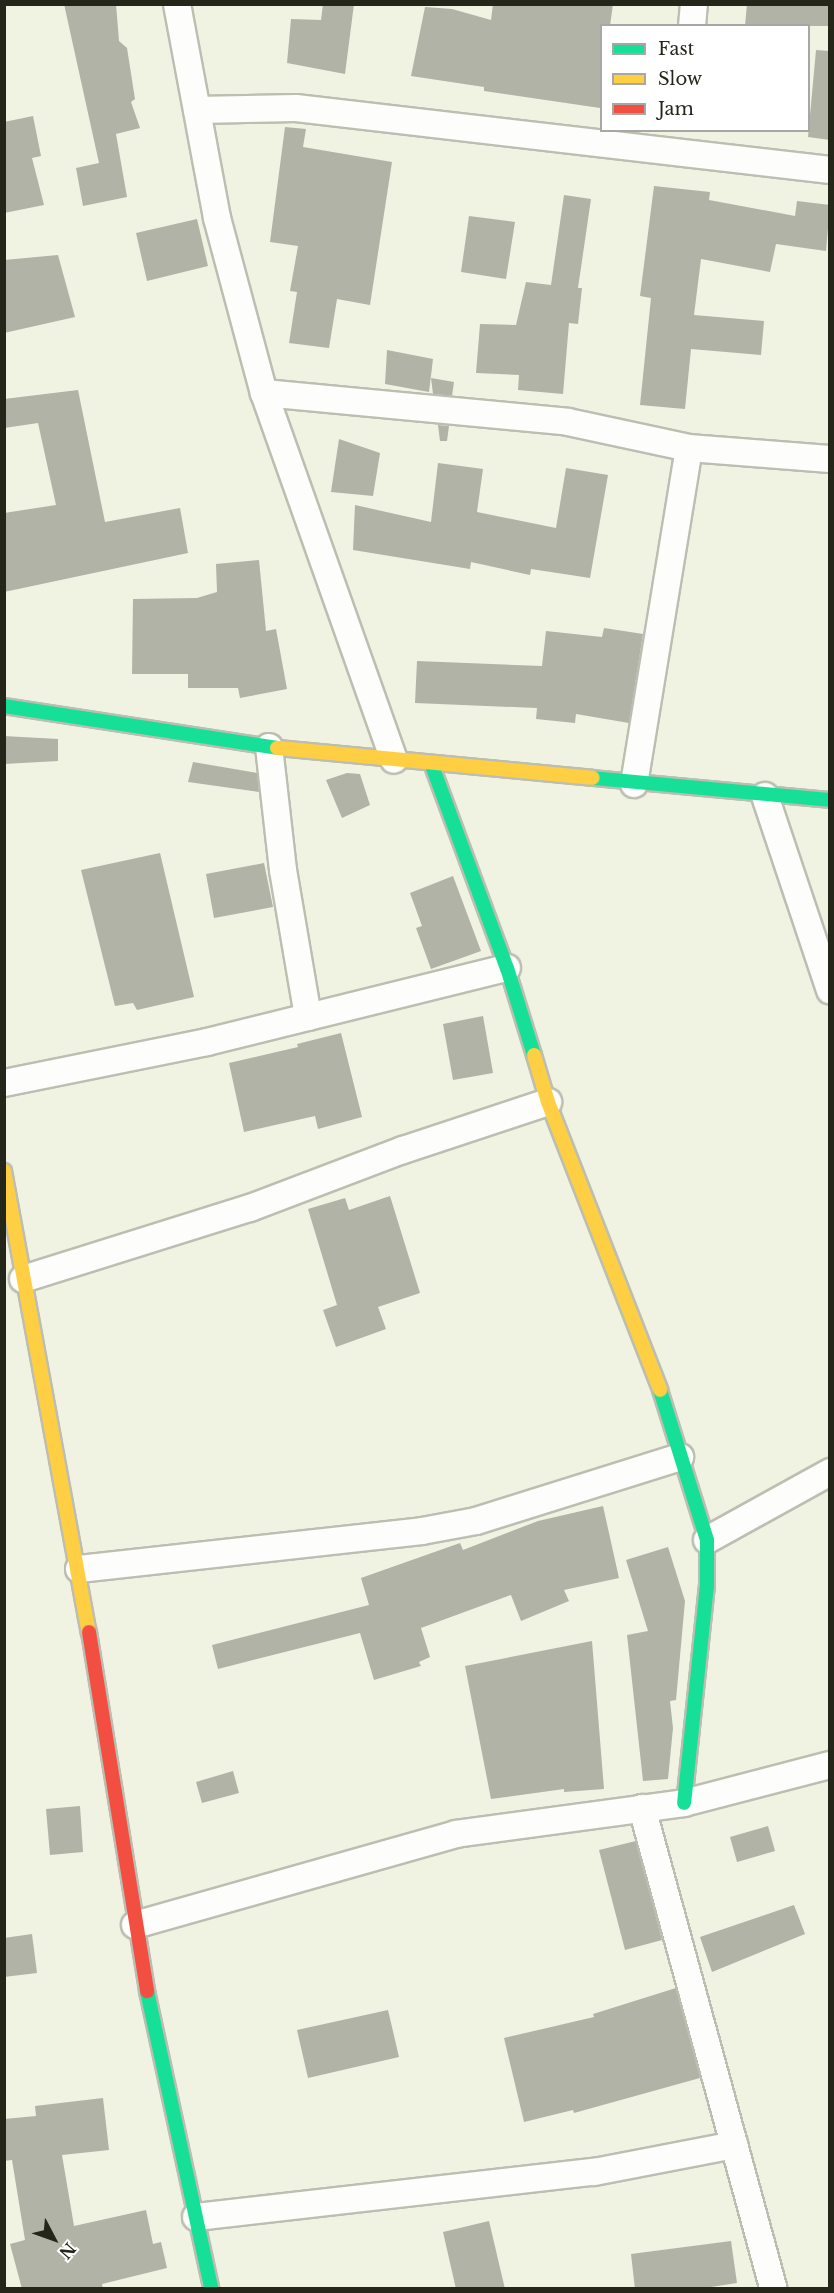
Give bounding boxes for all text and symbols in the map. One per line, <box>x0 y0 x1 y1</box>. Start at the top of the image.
legend <box>600 24 810 132</box>
text: Fast <box>658 38 694 60</box>
text: Slow <box>658 68 702 90</box>
text: Jam <box>658 98 694 120</box>
north arrow <box>24 2209 84 2269</box>
text: N <box>55 2239 80 2263</box>

